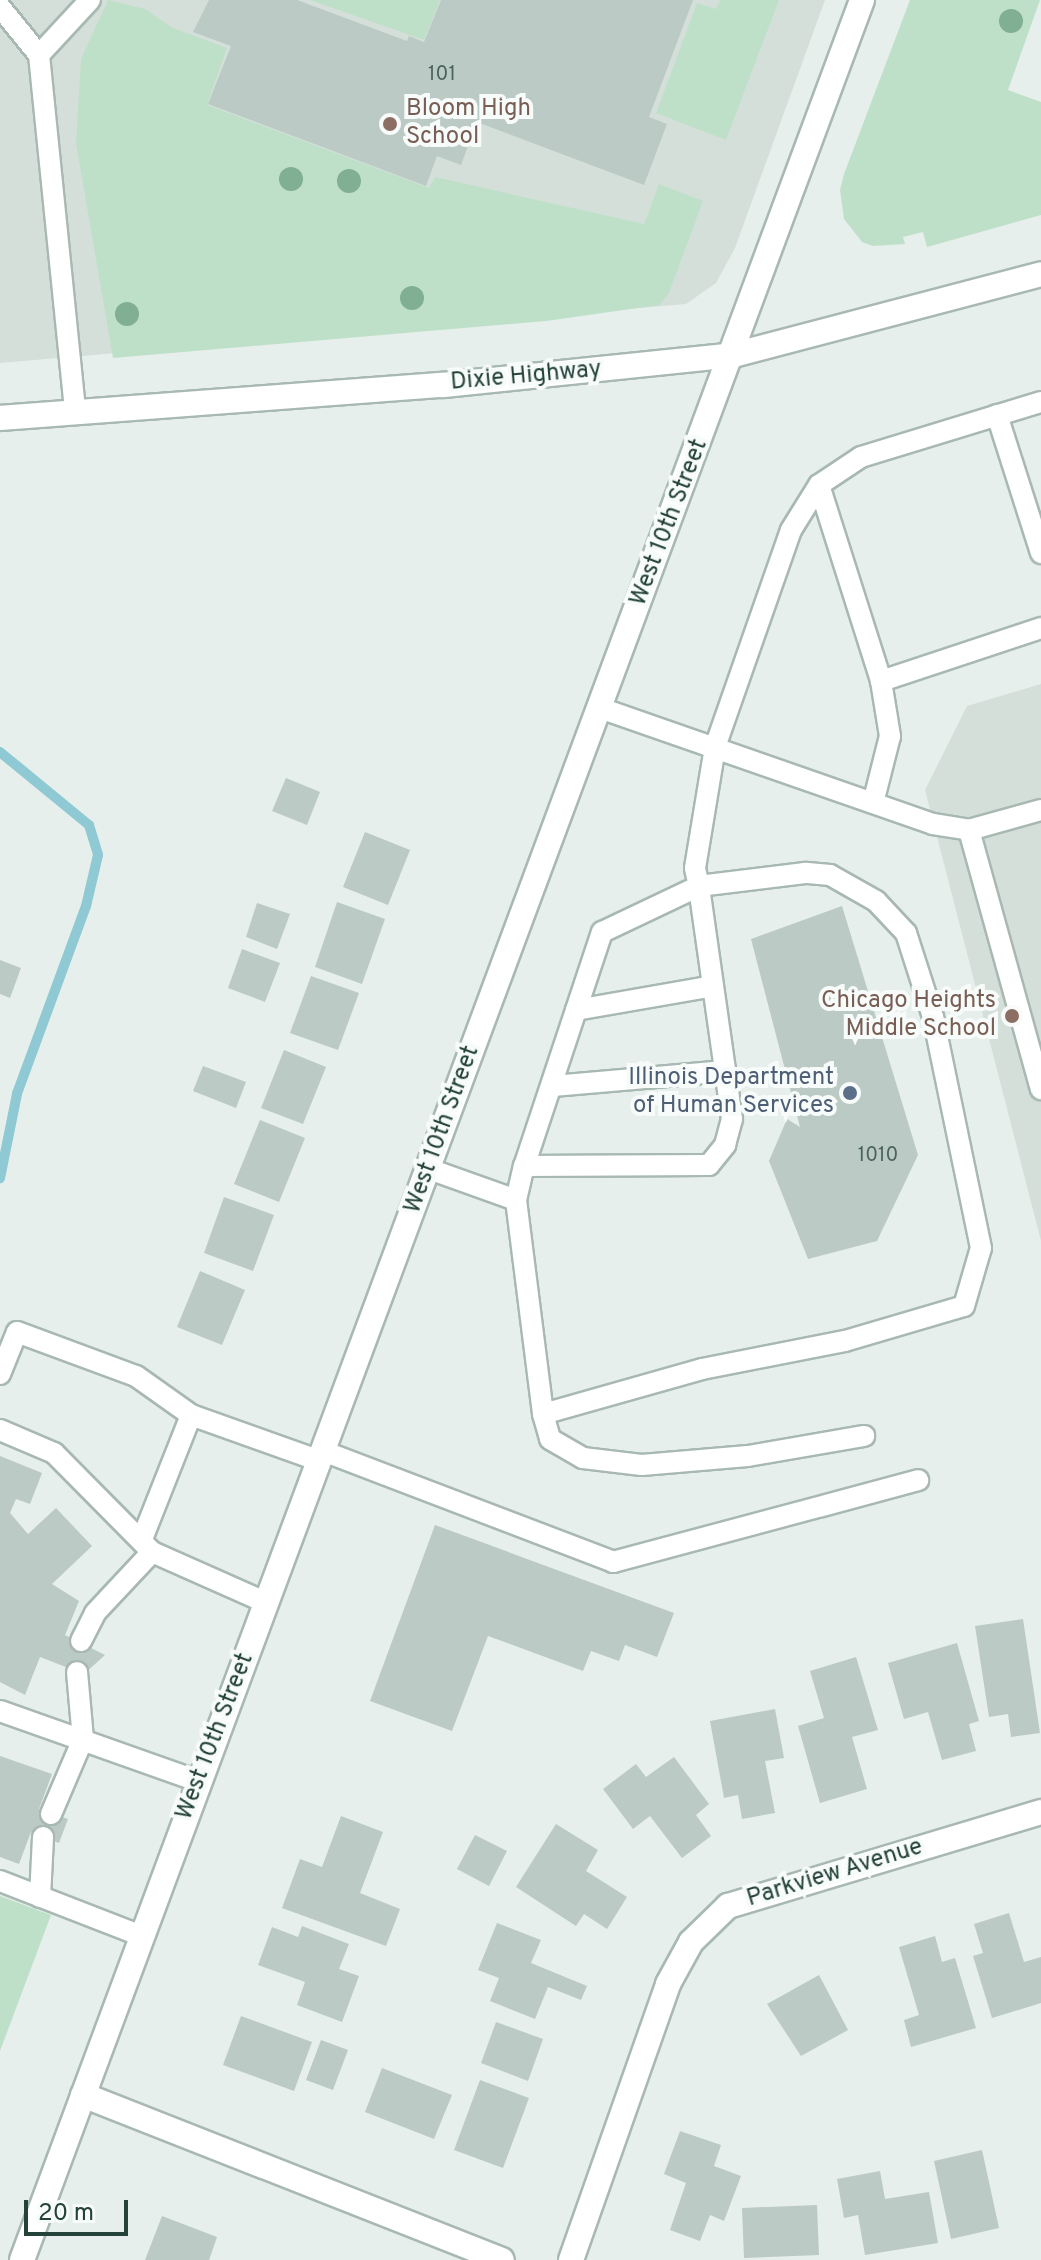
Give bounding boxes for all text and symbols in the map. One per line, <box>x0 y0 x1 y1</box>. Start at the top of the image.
house number: 101 <box>428 63 456 87</box>
place label: Bloom High School <box>406 96 531 152</box>
marker: Bloom High School <box>381 115 399 133</box>
street label: Dixie Highway <box>449 356 603 398</box>
street label: West 10th Street <box>625 436 715 610</box>
place label: Chicago Heights Middle School <box>821 988 996 1044</box>
marker: Chicago Heights Middle School <box>1003 1007 1021 1025</box>
street label: West 10th Street <box>399 1042 487 1218</box>
place label: Illinois Department of Human Services <box>628 1065 834 1121</box>
marker: Illinois Department of Human Services <box>841 1084 859 1102</box>
house number: 1010 <box>858 1144 898 1168</box>
street label: West 10th Street <box>171 1650 261 1824</box>
street label: Parkview Avenue <box>743 1833 927 1915</box>
scale bar <box>28 2184 132 2234</box>
text: 20 m <box>38 2199 94 2229</box>

